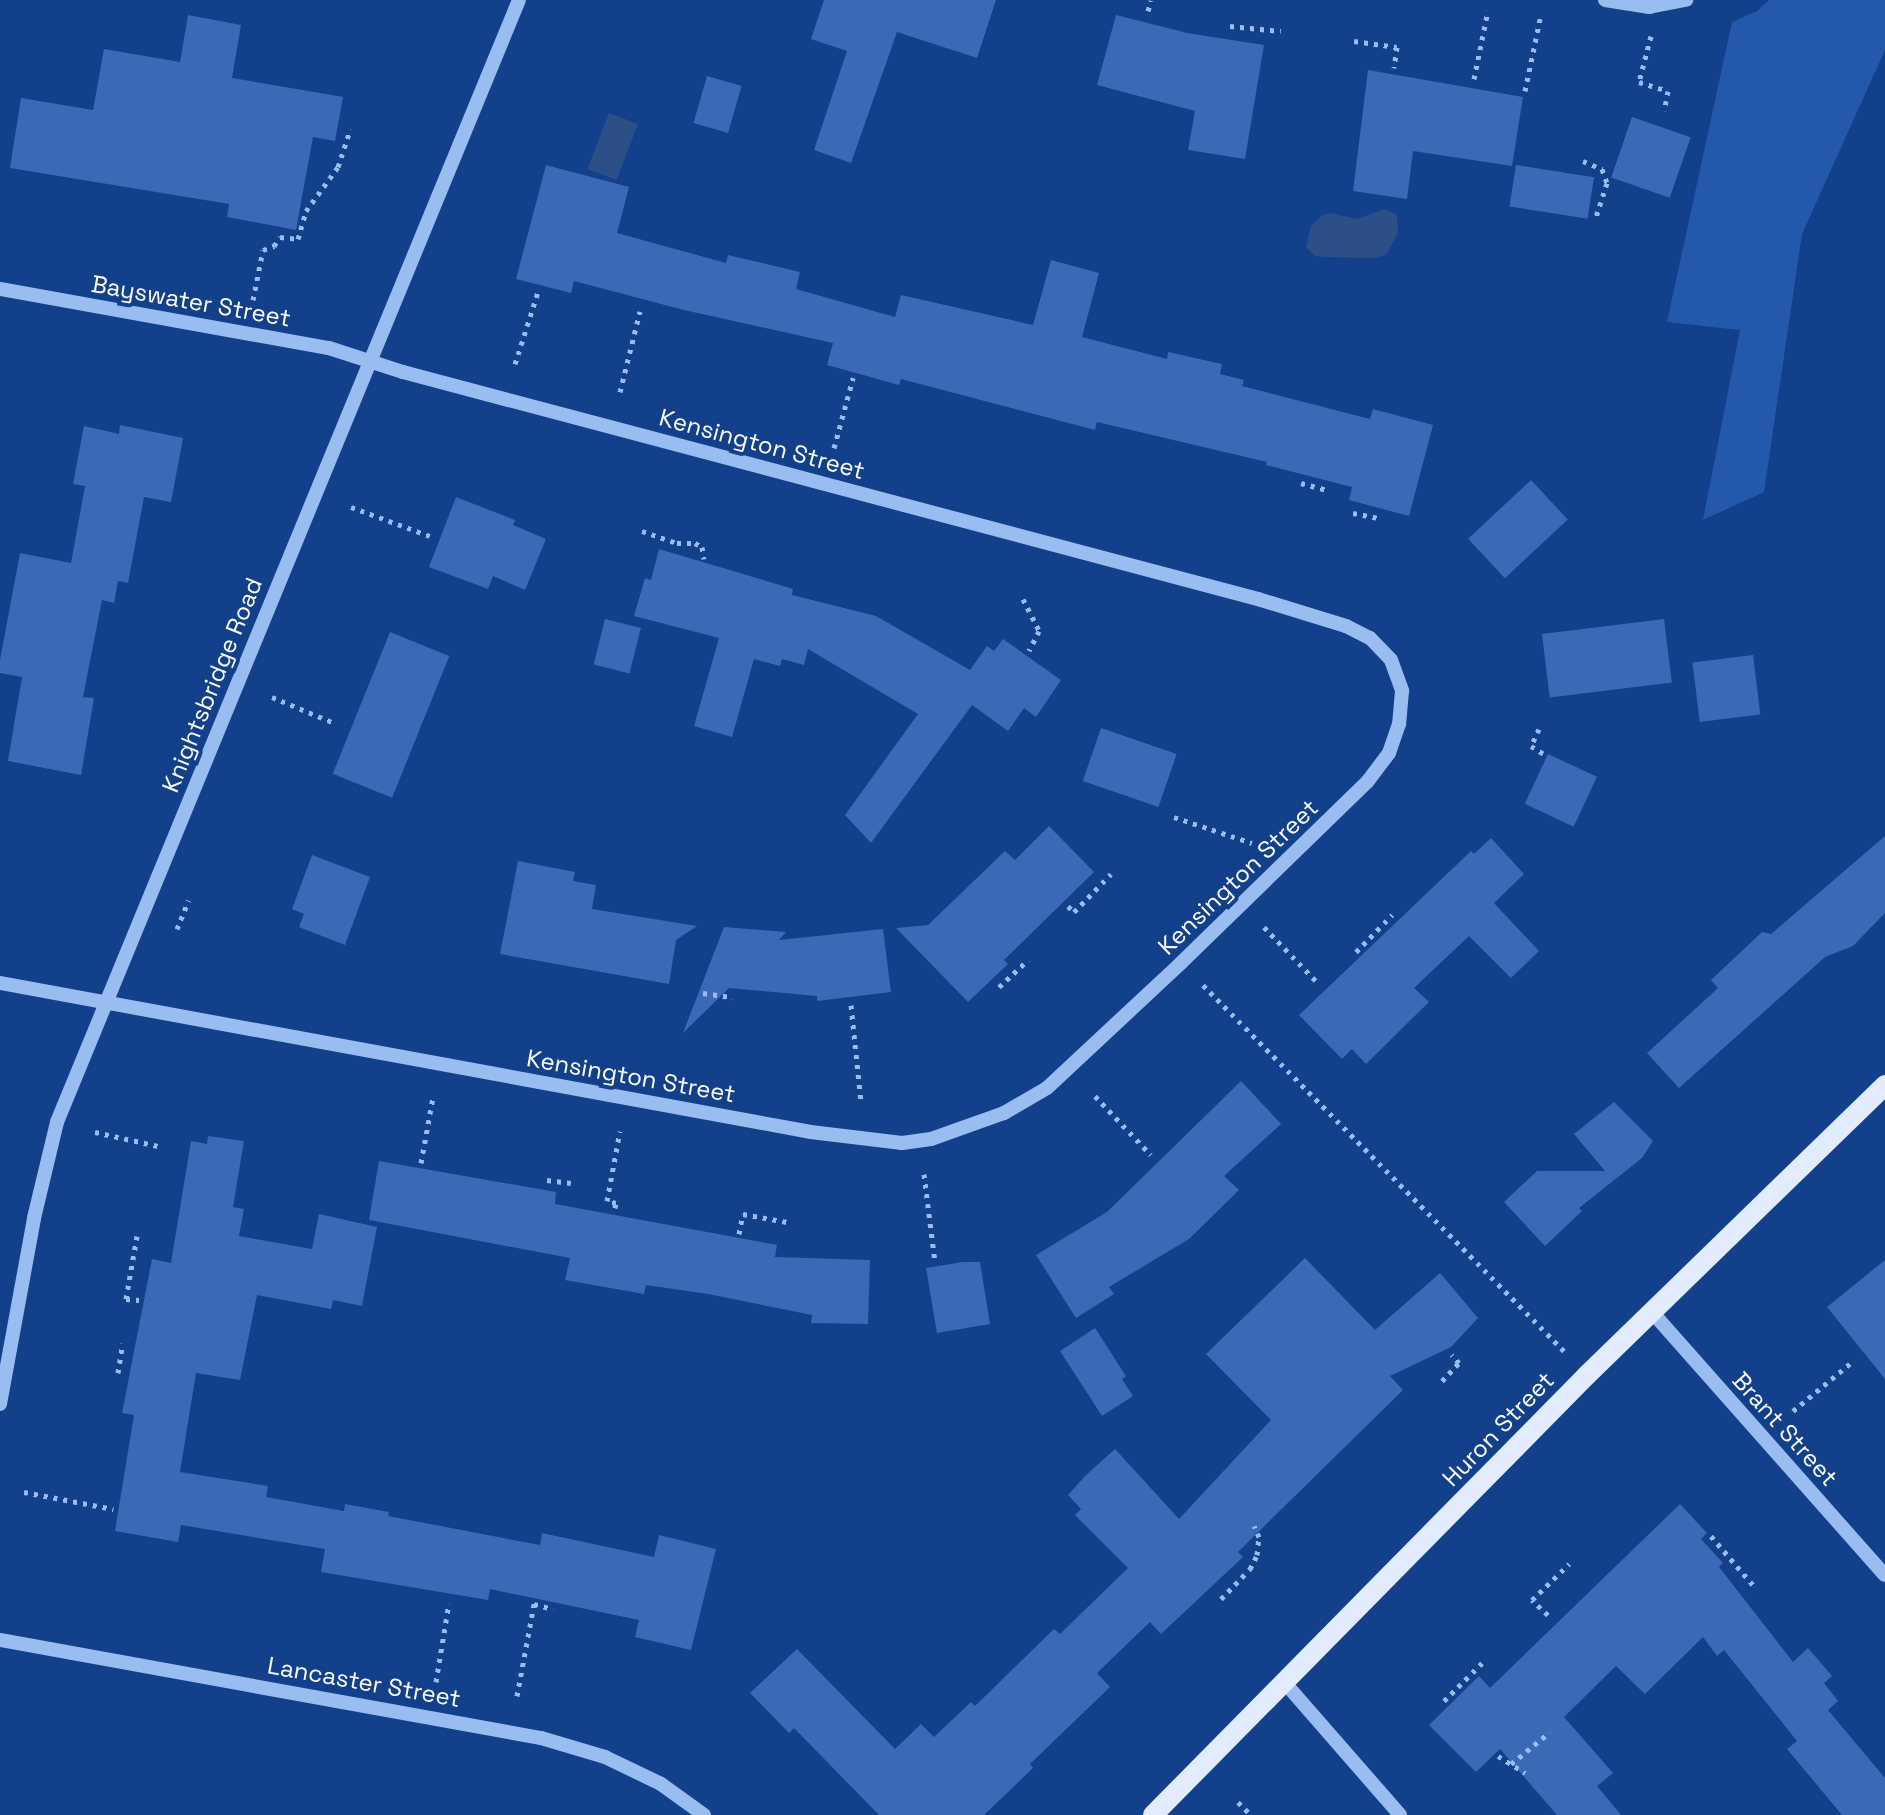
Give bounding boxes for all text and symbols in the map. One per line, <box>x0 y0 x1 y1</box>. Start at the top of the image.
street label: Bayswater Street <box>89 269 293 333</box>
street label: Kensington Street <box>656 403 868 485</box>
street label: Knightsbridge Road <box>156 573 268 797</box>
street label: Kensington Street <box>1152 793 1324 961</box>
street label: Kensington Street <box>524 1043 738 1109</box>
street label: Huron Street <box>1436 1366 1560 1492</box>
street label: Brant Street <box>1726 1366 1844 1492</box>
street label: Lancaster Street <box>265 1651 463 1713</box>

